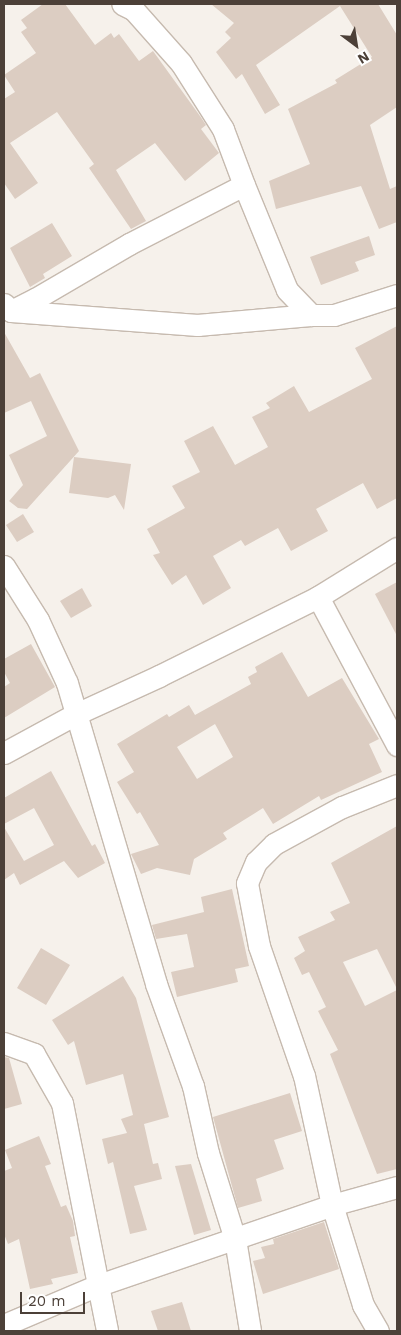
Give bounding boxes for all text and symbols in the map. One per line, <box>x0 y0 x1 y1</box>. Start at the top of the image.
north arrow <box>331 20 381 70</box>
text: N <box>355 48 372 67</box>
scale bar <box>22 1282 88 1314</box>
text: 20 m <box>28 1292 66 1310</box>

